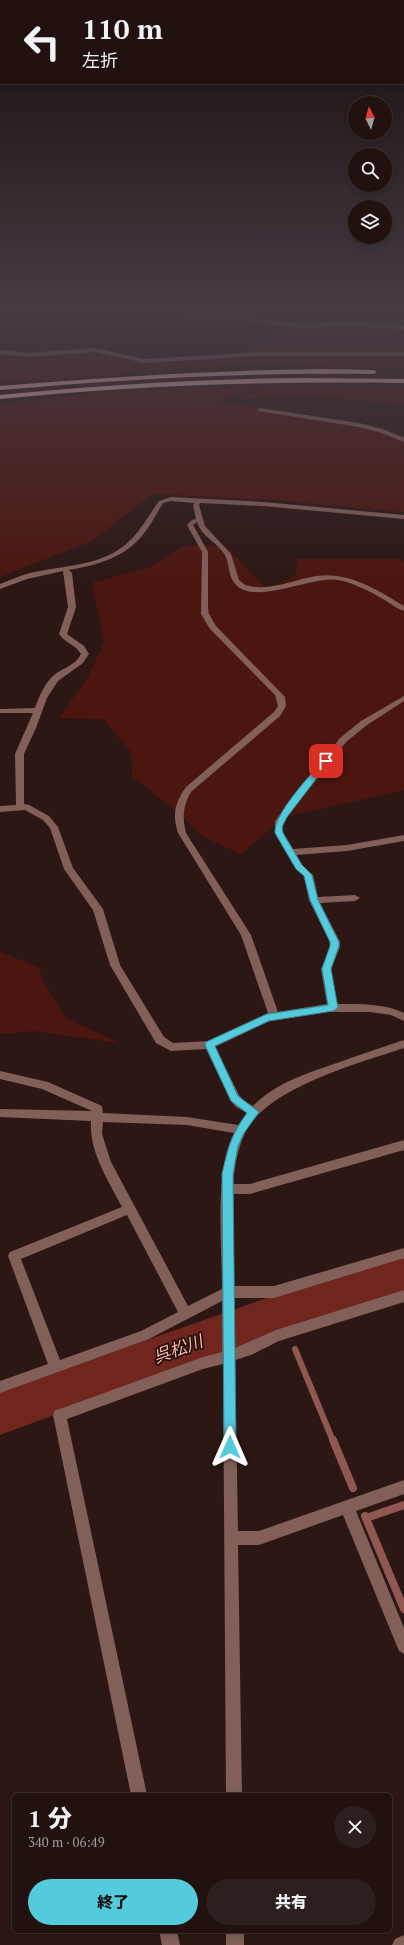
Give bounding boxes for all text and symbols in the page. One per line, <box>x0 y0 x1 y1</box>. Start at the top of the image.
text: 110 m <box>82 10 163 47</box>
icon: left <box>16 16 68 68</box>
text: 左折 <box>82 48 118 72</box>
north arrow <box>348 96 392 140</box>
map controls <box>348 96 392 244</box>
button: search <box>348 148 392 192</box>
button: layers <box>348 200 392 244</box>
pin <box>309 744 343 778</box>
icon: arrive <box>315 750 337 772</box>
water label: 呉松川 <box>150 1328 208 1368</box>
position arrow <box>209 1426 251 1468</box>
text: 1 分 <box>28 1802 72 1834</box>
button: close <box>334 1806 376 1848</box>
text: 340 m · 06:49 <box>28 1833 105 1851</box>
button: 終了 <box>28 1879 198 1925</box>
button: 共有 <box>206 1879 376 1925</box>

